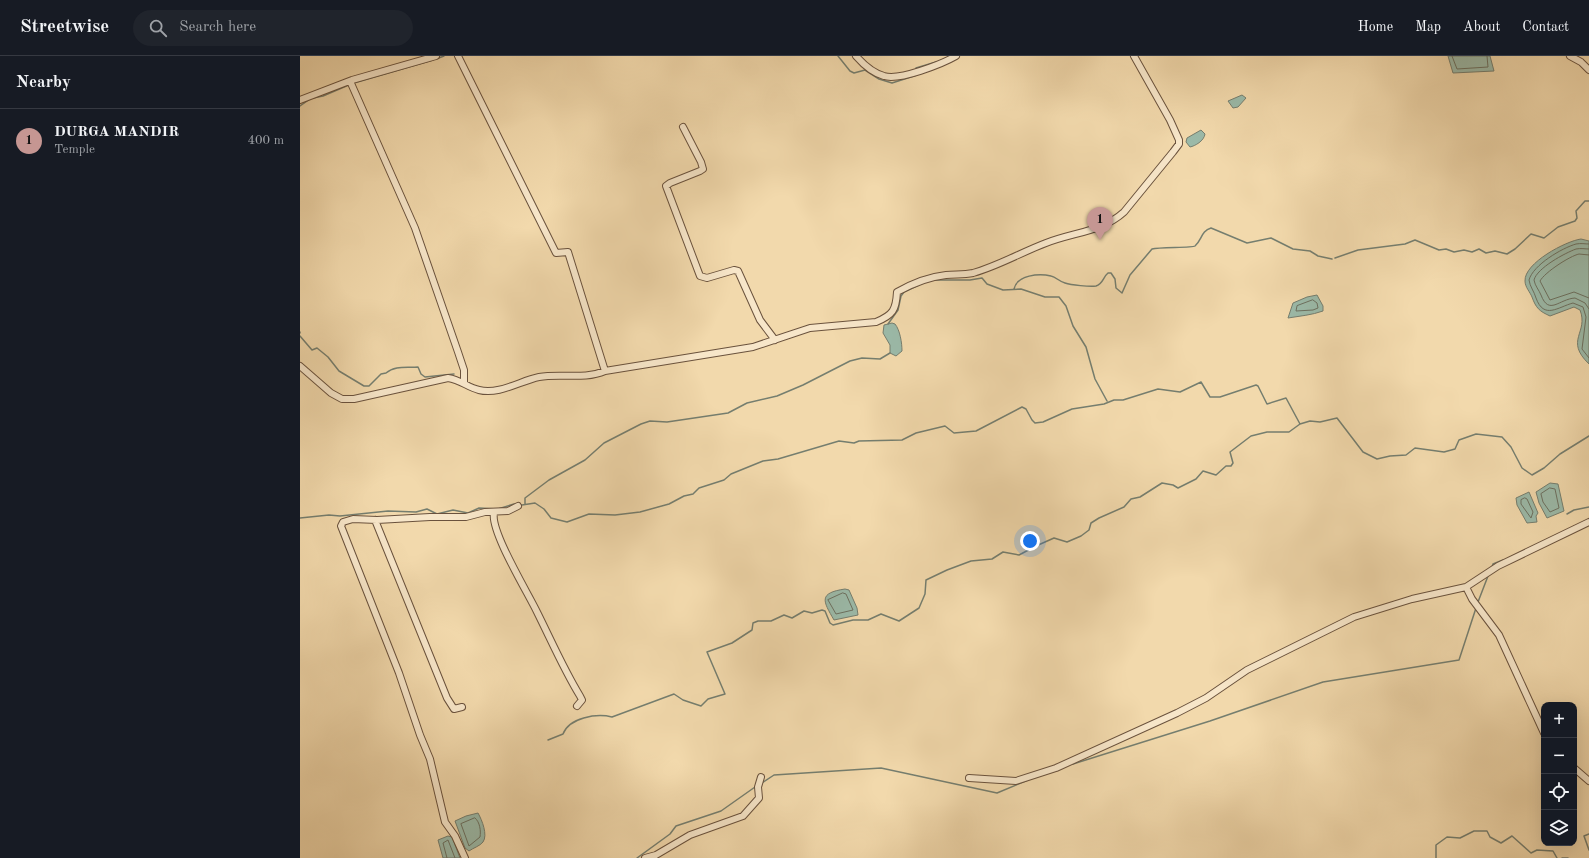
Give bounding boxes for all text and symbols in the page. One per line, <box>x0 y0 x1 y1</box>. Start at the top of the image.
search box <box>133 10 413 46</box>
icon: search <box>147 17 169 39</box>
text: Streetwise <box>20 18 109 37</box>
text: Search here <box>179 20 256 35</box>
text: Home <box>1358 20 1393 34</box>
text: Map <box>1415 20 1441 34</box>
text: About <box>1463 20 1500 34</box>
text: Contact <box>1522 20 1569 34</box>
text: Nearby <box>16 74 71 91</box>
text: DURGA MANDIR <box>54 125 179 140</box>
text: 1 <box>25 134 33 147</box>
text: 400 m <box>247 134 284 147</box>
text: Temple <box>54 143 95 156</box>
pin: 1 <box>1087 207 1113 240</box>
your location <box>1020 531 1040 551</box>
map controls <box>1541 702 1577 846</box>
button: + <box>1541 702 1577 738</box>
button: − <box>1541 738 1577 774</box>
button: locate <box>1541 774 1577 810</box>
button: layers <box>1541 810 1577 846</box>

